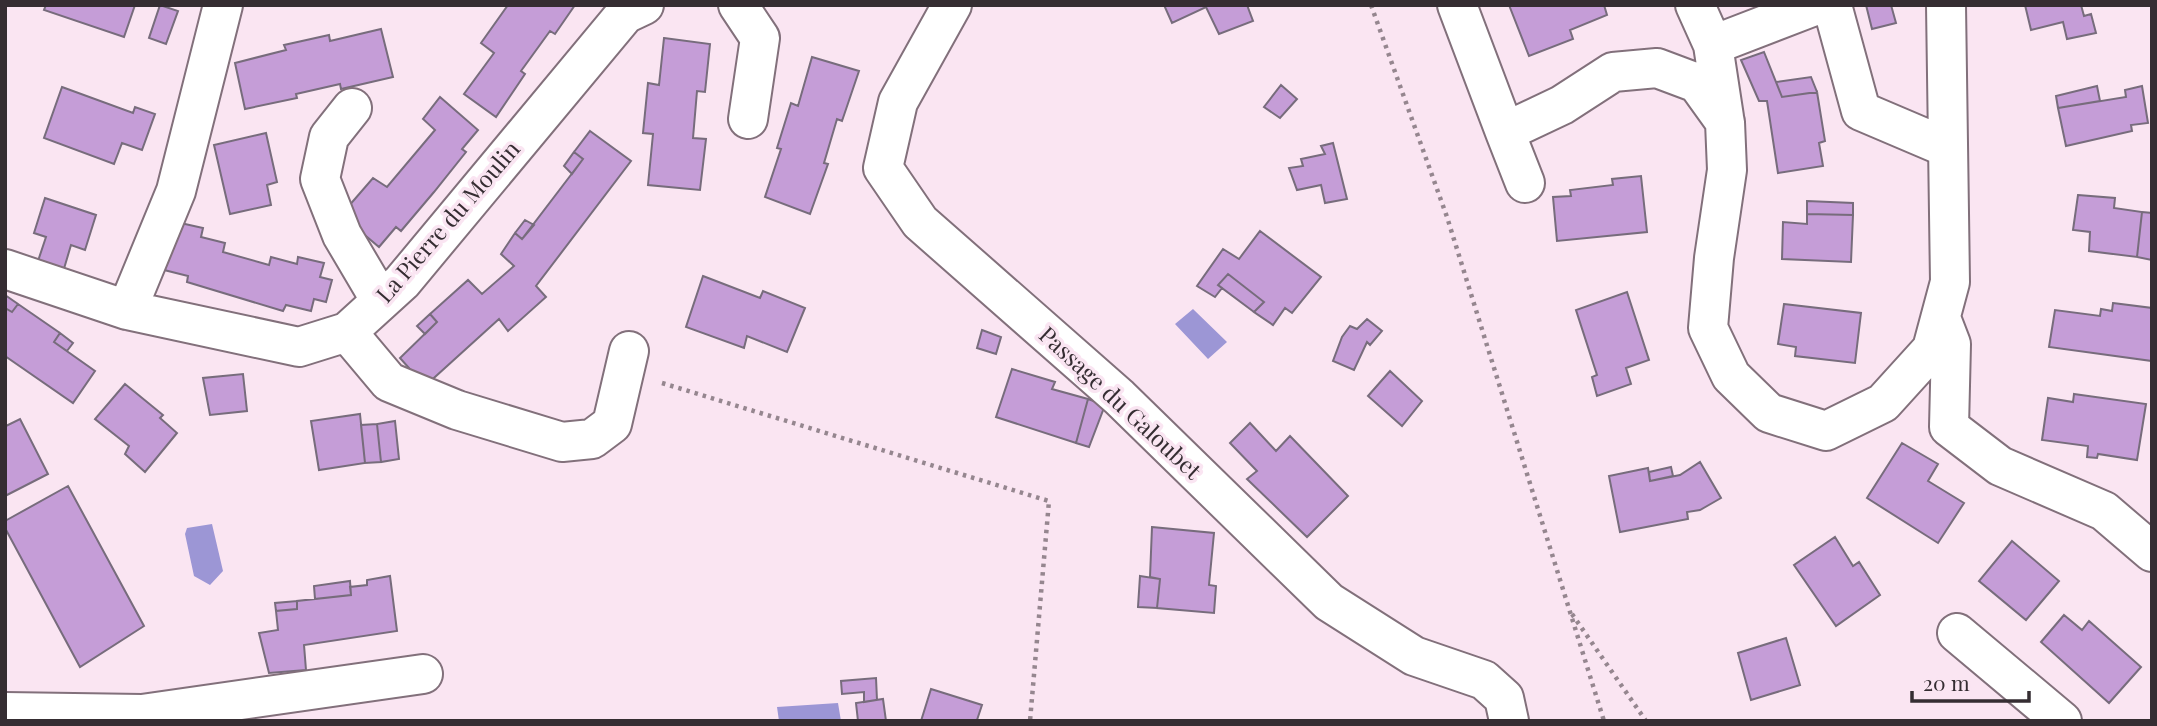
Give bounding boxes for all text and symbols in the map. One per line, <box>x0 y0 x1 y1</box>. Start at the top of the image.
street label: La Pierre du Moulin <box>368 133 526 308</box>
street label: Passage du Galoubet <box>1033 319 1209 486</box>
scale bar <box>1912 660 2029 704</box>
text: 20 m <box>1923 668 1970 696</box>

